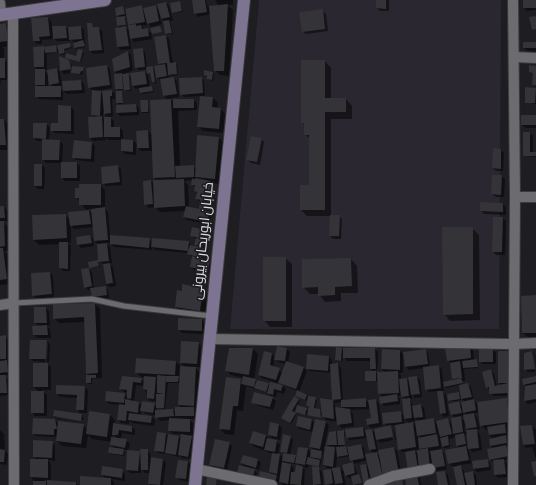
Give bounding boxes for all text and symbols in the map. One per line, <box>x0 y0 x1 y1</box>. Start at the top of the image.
street label: خیابان ابوریحان بیرونی <box>190 181 216 301</box>

